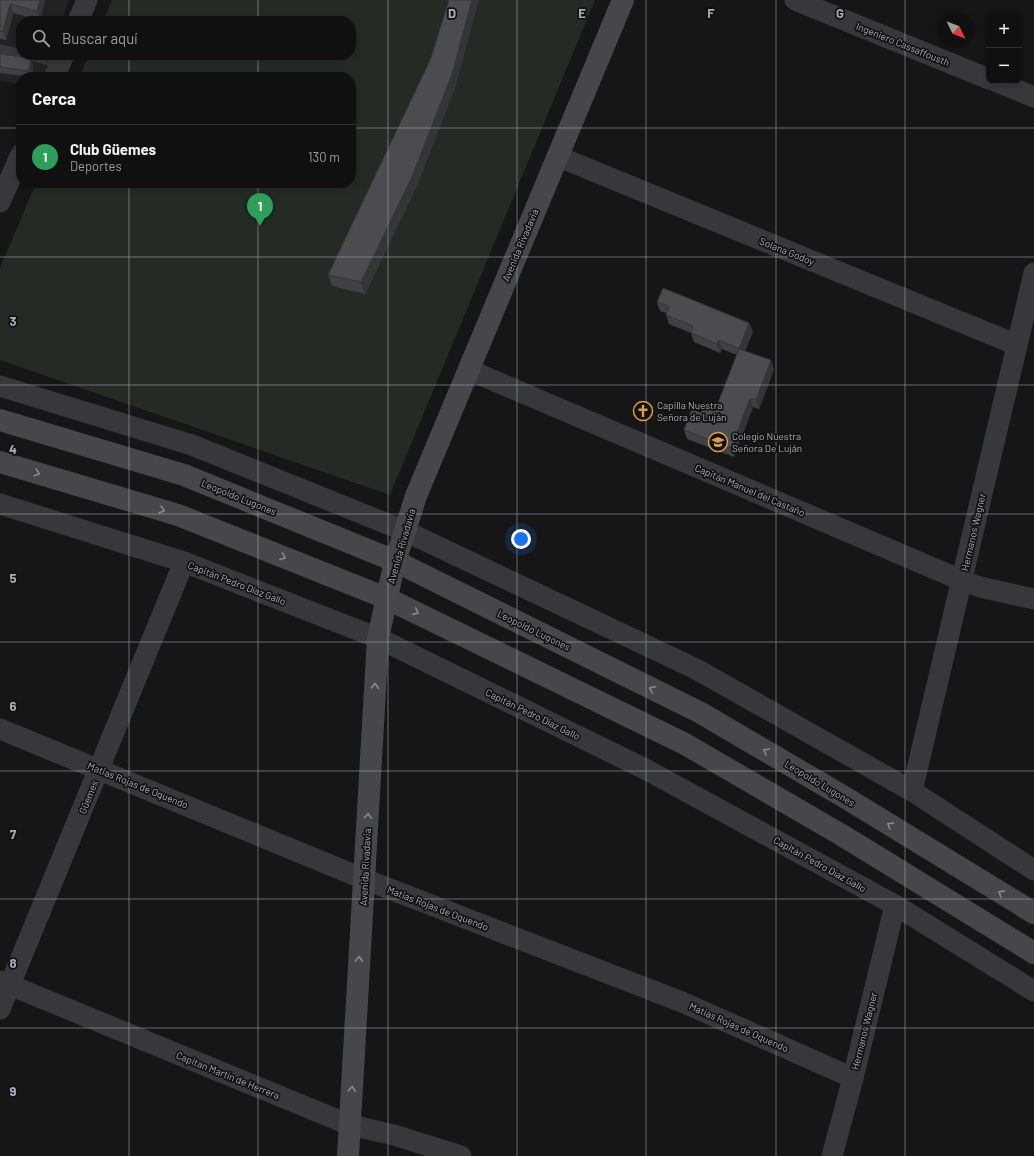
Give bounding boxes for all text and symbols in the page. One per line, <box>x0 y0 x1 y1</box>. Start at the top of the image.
text: D <box>448 5 456 21</box>
text: E <box>578 5 586 21</box>
text: F <box>707 5 715 21</box>
text: G <box>836 5 844 21</box>
north arrow <box>938 12 974 48</box>
map controls <box>986 12 1022 84</box>
button: + <box>986 12 1022 48</box>
search box <box>16 16 356 60</box>
street label: Ingeniero Cassaffousth <box>854 20 952 68</box>
icon: search <box>30 27 52 49</box>
text: Buscar aquí <box>62 29 138 47</box>
button: − <box>986 48 1022 84</box>
text: Cerca <box>32 88 76 108</box>
text: Club Güemes <box>70 140 156 158</box>
text: 1 <box>43 149 47 165</box>
text: 130 m <box>308 149 340 165</box>
text: Deportes <box>70 158 122 174</box>
pin: 1 <box>247 193 273 226</box>
street label: Avenida Rivadavia <box>499 207 541 283</box>
street label: Solana Godoy <box>758 235 817 268</box>
text: 3 <box>9 313 17 329</box>
place label: Capilla Nuestra Señora de Luján <box>657 399 727 423</box>
church icon: Capilla Nuestra Señora de Luján <box>632 400 654 422</box>
place label: Colegio Nuestra Señora De Luján <box>732 430 802 454</box>
school or university icon: Colegio Nuestra Señora De Luján <box>707 431 729 453</box>
text: 4 <box>9 441 17 457</box>
street label: Capitán Manuel del Castaño <box>693 461 807 519</box>
one-way arrow <box>34 468 41 477</box>
street label: Leopoldo Lugones <box>200 476 278 518</box>
street label: Hermanos Wagner <box>958 492 988 572</box>
one-way arrow <box>158 505 165 514</box>
street label: Avenida Rivadavia <box>385 507 417 585</box>
your location <box>511 529 531 549</box>
one-way arrow <box>280 552 287 560</box>
street label: Capitán Pedro Díaz Gallo <box>186 559 288 607</box>
text: 5 <box>9 570 17 586</box>
one-way arrow <box>412 607 419 615</box>
street label: Leopoldo Lugones <box>496 607 573 653</box>
one-way arrow <box>371 683 380 689</box>
street label: Capitán Pedro Díaz Gallo <box>484 686 582 742</box>
one-way arrow <box>649 686 657 694</box>
text: 6 <box>10 698 17 714</box>
one-way arrow <box>763 749 770 756</box>
street label: Leopoldo Lugones <box>783 757 857 809</box>
street label: Matias Rojas de Oquendo <box>86 759 190 811</box>
street label: Güemes <box>76 778 100 816</box>
one-way arrow <box>363 813 372 819</box>
one-way arrow <box>887 822 894 829</box>
text: 7 <box>10 826 17 842</box>
street label: Avenida Rivadavia <box>357 828 373 906</box>
street label: Capitán Pedro Díaz Gallo <box>772 834 868 894</box>
street label: Matias Rojas de Oquendo <box>386 883 490 933</box>
one-way arrow <box>998 890 1005 898</box>
text: 8 <box>9 955 17 971</box>
one-way arrow <box>355 956 364 962</box>
street label: Hermanos Wagner <box>849 991 880 1071</box>
street label: Matias Rojas de Oquendo <box>687 1000 791 1054</box>
street label: Capitan Martín de Herrera <box>175 1049 281 1101</box>
text: 9 <box>10 1083 17 1099</box>
one-way arrow <box>347 1086 356 1092</box>

